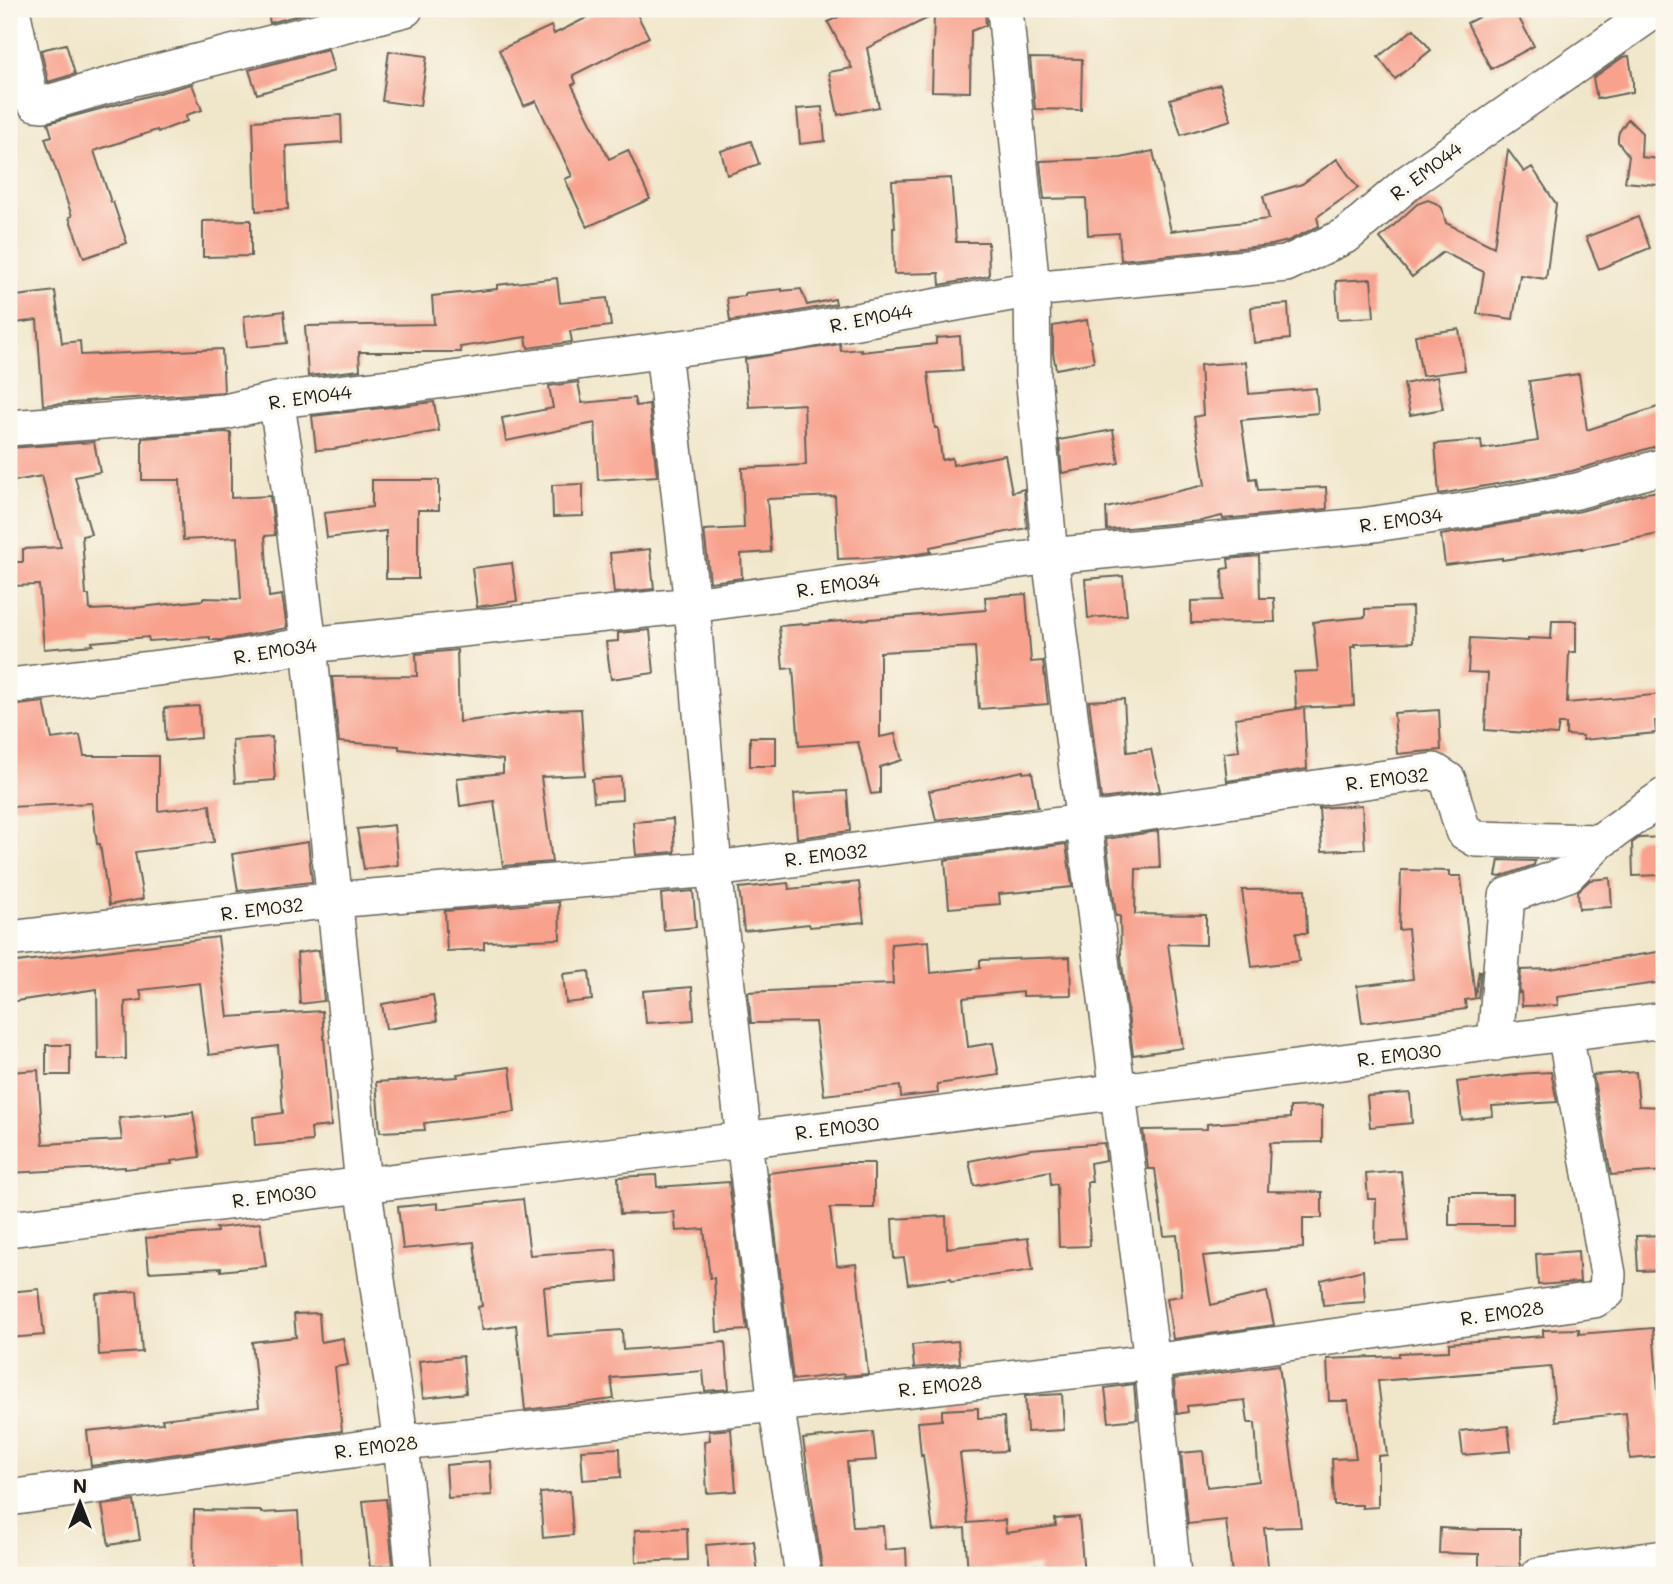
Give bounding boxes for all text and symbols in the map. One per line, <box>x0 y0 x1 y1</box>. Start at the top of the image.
street label: R. EM044 <box>1385 135 1467 206</box>
street label: R. EM044 <box>827 297 914 338</box>
street label: R. EM044 <box>267 378 353 415</box>
street label: R. EM034 <box>1358 501 1444 538</box>
street label: R. EM034 <box>795 566 881 603</box>
street label: R. EM034 <box>232 632 318 669</box>
street label: R. EM032 <box>1344 761 1430 796</box>
street label: R. EM032 <box>783 837 869 872</box>
street label: R. EM032 <box>219 891 305 926</box>
street label: R. EM030 <box>1355 1037 1443 1072</box>
street label: R. EM030 <box>793 1110 881 1145</box>
street label: R. EM030 <box>230 1178 318 1213</box>
street label: R. EM028 <box>1459 1294 1545 1331</box>
street label: R. EM028 <box>897 1369 983 1402</box>
street label: R. EM028 <box>333 1429 419 1464</box>
north arrow <box>46 1468 116 1538</box>
text: N <box>73 1473 87 1498</box>

